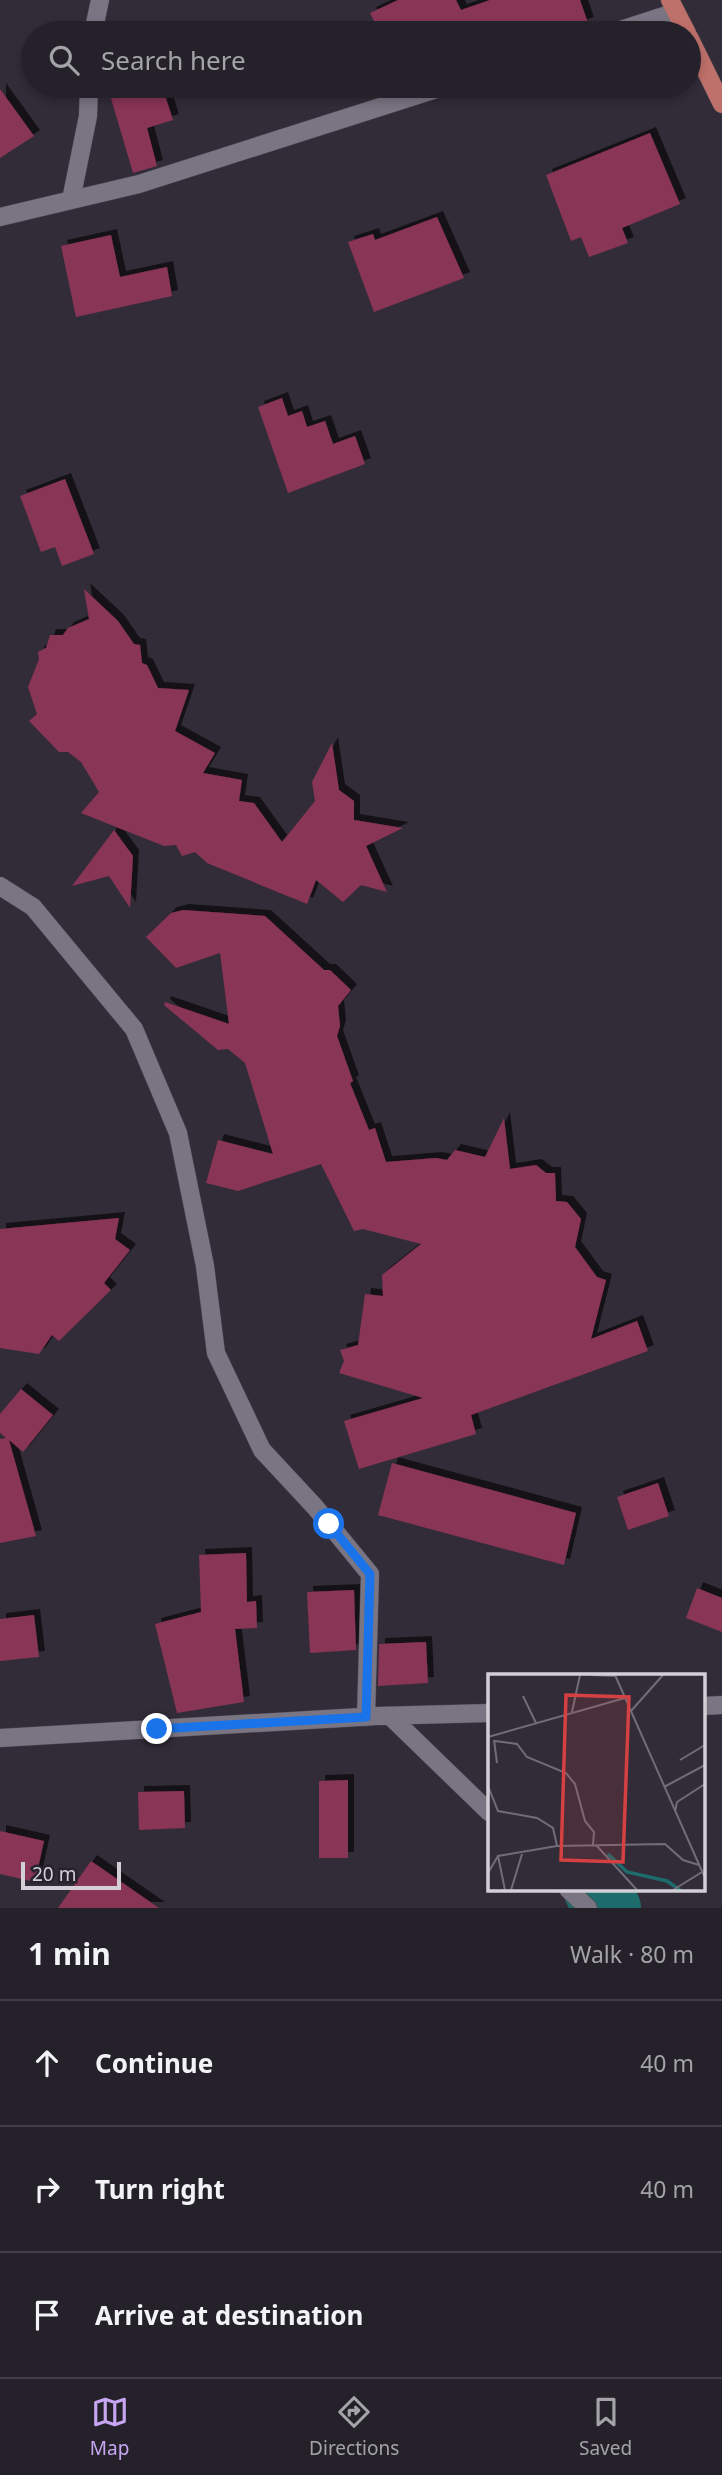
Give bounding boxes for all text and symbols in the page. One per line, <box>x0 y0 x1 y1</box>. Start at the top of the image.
search box <box>21 21 701 98</box>
icon: search <box>45 41 83 79</box>
text: Search here <box>101 42 246 78</box>
route start <box>313 1508 344 1539</box>
inset map <box>488 1674 704 1890</box>
route end <box>141 1713 172 1744</box>
scale bar <box>21 1859 121 1891</box>
text: 20 m <box>32 1861 76 1887</box>
text: 1 min <box>28 1933 111 1974</box>
text: Walk · 80 m <box>570 1938 694 1970</box>
icon: ahead <box>28 2044 66 2082</box>
text: Continue <box>95 2045 213 2081</box>
text: 40 m <box>640 2047 694 2079</box>
icon: right <box>28 2170 66 2208</box>
text: Turn right <box>95 2171 225 2207</box>
text: 40 m <box>640 2173 694 2205</box>
icon: arrive <box>28 2296 66 2334</box>
text: Arrive at destination <box>95 2297 364 2333</box>
tab: Map <box>90 2393 129 2461</box>
tab: Directions <box>309 2393 399 2461</box>
tab: Saved <box>579 2393 632 2461</box>

